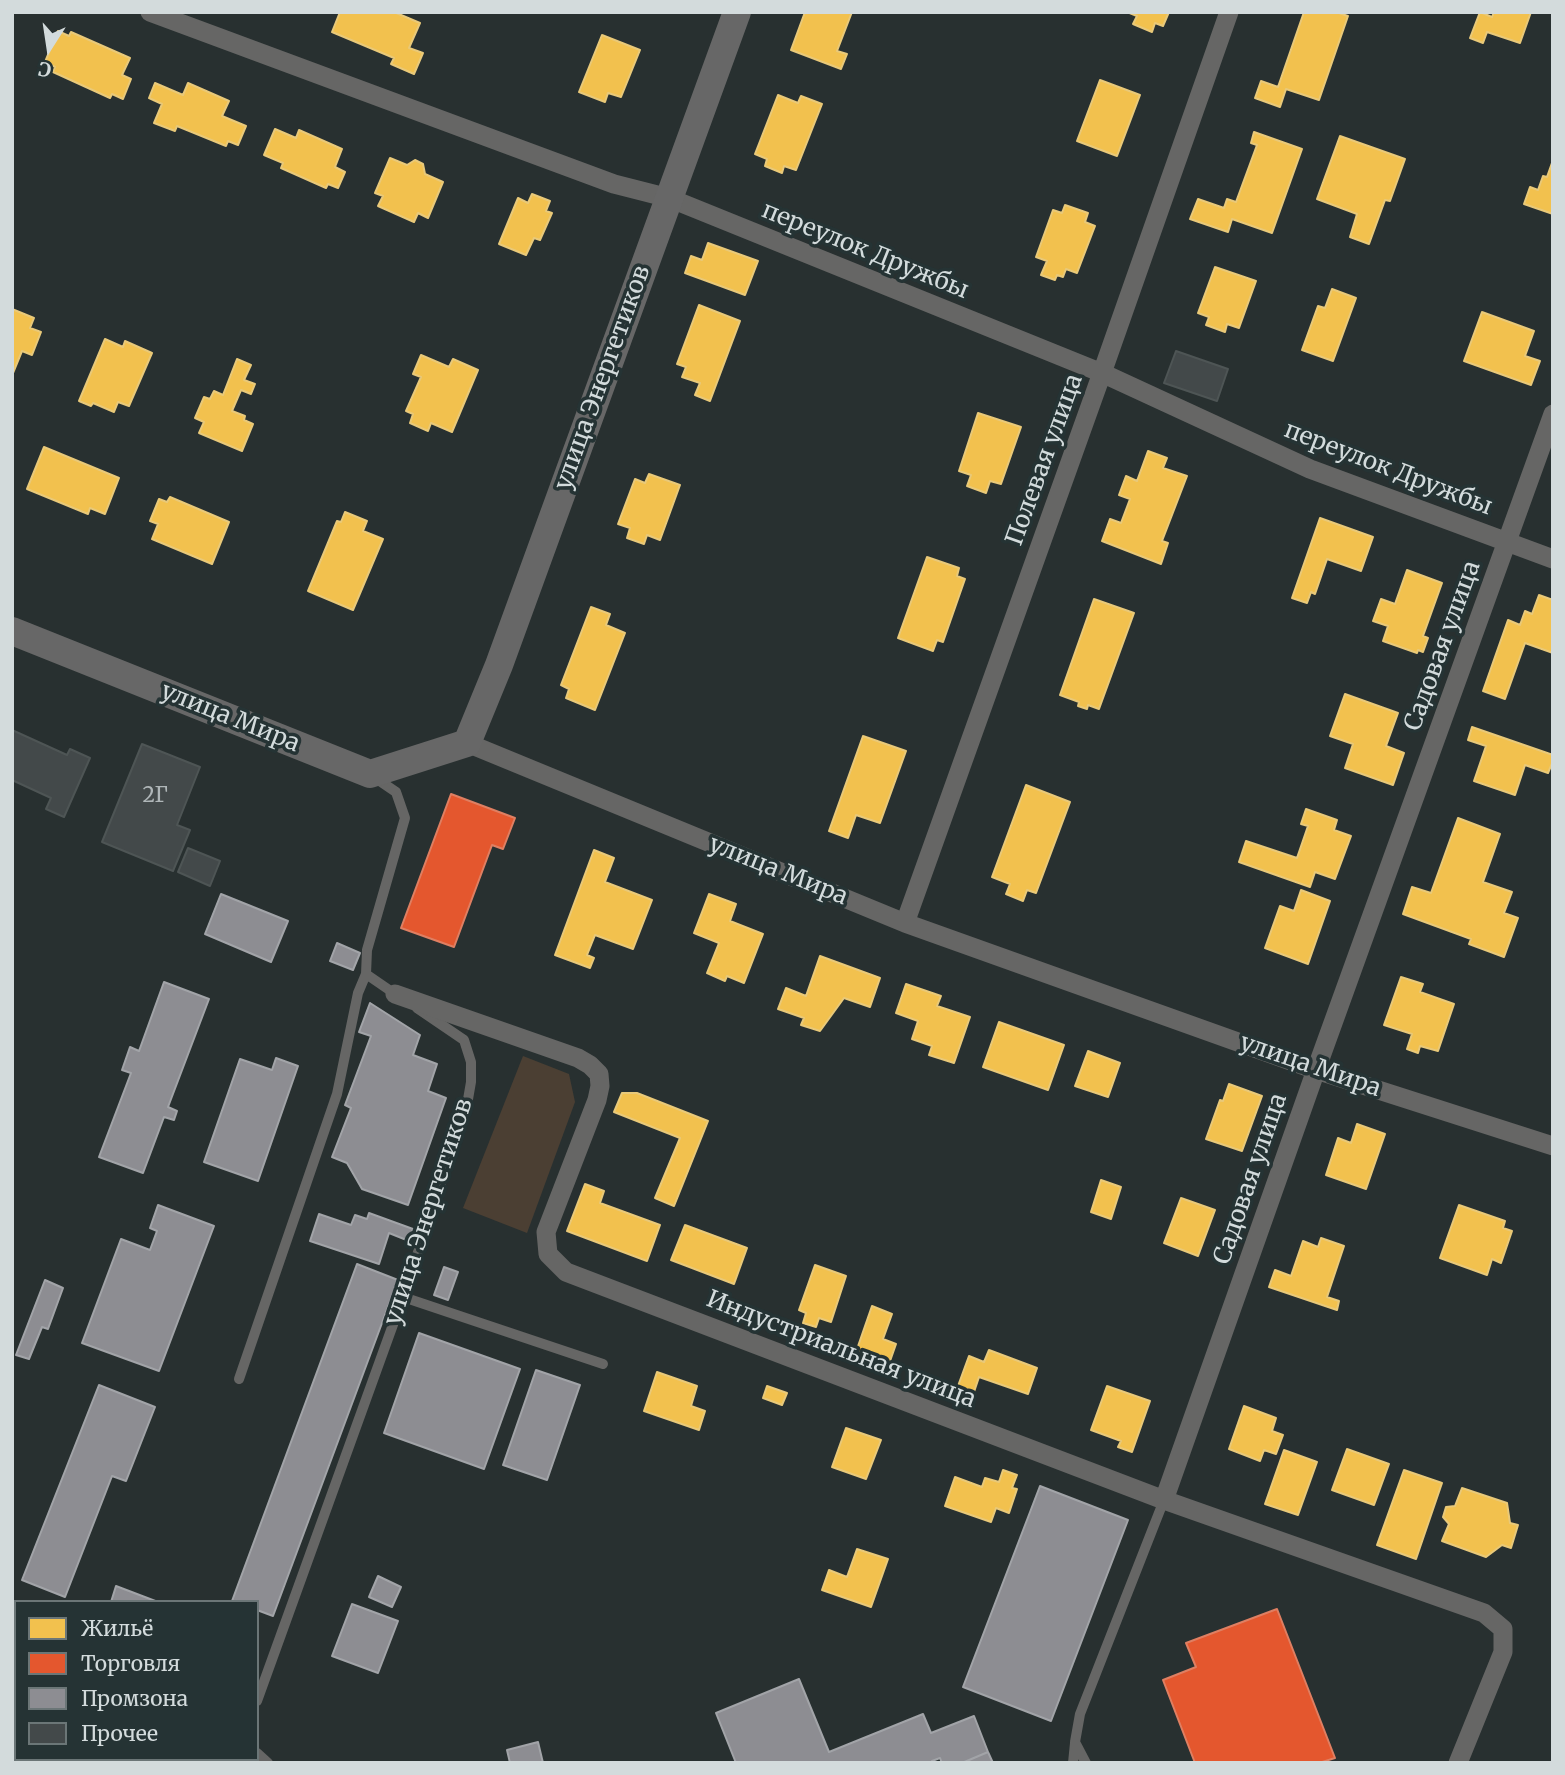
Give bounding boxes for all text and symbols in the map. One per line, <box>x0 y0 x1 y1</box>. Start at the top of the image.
north arrow <box>14 14 84 84</box>
text: С <box>36 56 53 83</box>
street label: переулок Дружбы <box>757 196 973 306</box>
street label: улица Энергетиков <box>549 262 657 494</box>
street label: Полевая улица <box>1001 370 1089 550</box>
street label: переулок Дружбы <box>1280 416 1496 522</box>
street label: Садовая улица <box>1399 557 1487 735</box>
street label: улица Мира <box>156 677 304 759</box>
house number: 2Г <box>142 783 168 809</box>
street label: улица Мира <box>704 830 852 912</box>
street label: улица Мира <box>1236 1028 1384 1104</box>
street label: Садовая улица <box>1208 1090 1294 1268</box>
street label: улица Энергетиков <box>379 1095 479 1329</box>
street label: Индустриальная улица <box>702 1285 980 1415</box>
legend <box>14 1600 259 1761</box>
text: Жильё <box>81 1615 153 1642</box>
text: Торговля <box>81 1650 180 1677</box>
text: Промзона <box>81 1685 188 1712</box>
text: Прочее <box>81 1720 158 1747</box>

